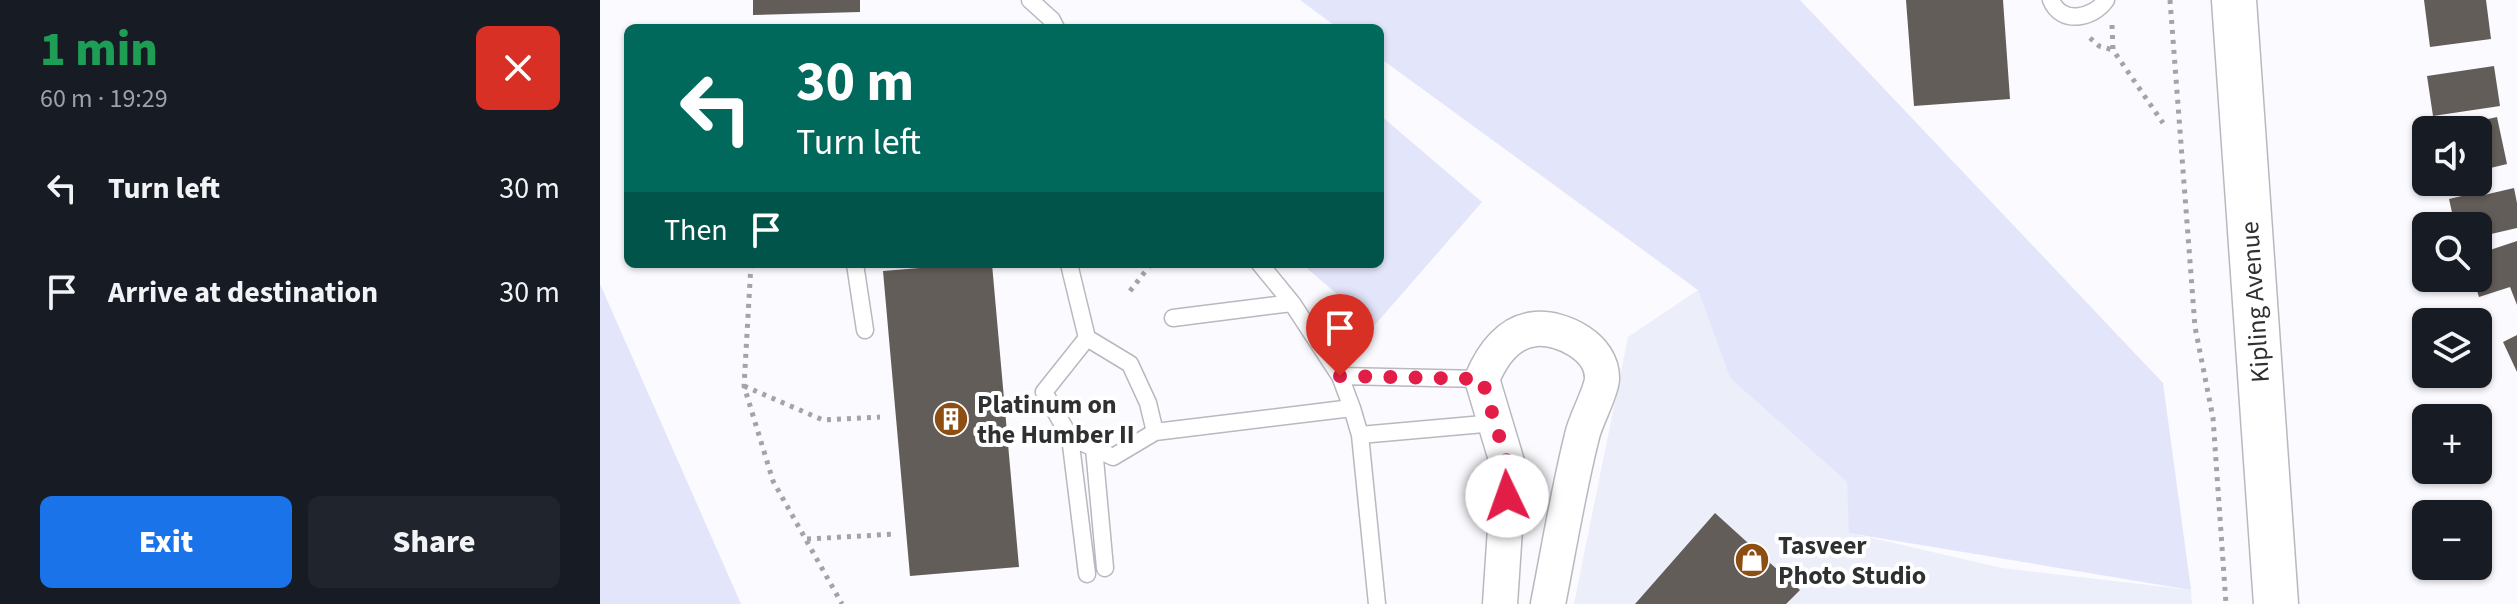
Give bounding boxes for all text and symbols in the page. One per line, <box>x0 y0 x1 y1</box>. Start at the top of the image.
text: 1 min <box>40 16 158 84</box>
button: close <box>476 26 560 110</box>
text: 30 m <box>796 43 914 122</box>
icon: left <box>664 56 768 160</box>
text: 60 m · 19:29 <box>40 80 168 117</box>
map controls <box>2412 116 2492 580</box>
button: sound <box>2412 116 2492 196</box>
text: Turn left <box>796 117 921 168</box>
icon: left <box>40 166 84 210</box>
text: Turn left <box>108 167 220 210</box>
text: 30 m <box>499 167 560 210</box>
icon: arrive <box>744 208 788 252</box>
text: Then <box>664 209 728 252</box>
button: search <box>2412 212 2492 292</box>
street label: Kipling Avenue <box>2231 220 2279 384</box>
icon: arrive <box>40 270 84 314</box>
text: Arrive at destination <box>108 271 378 314</box>
text: 30 m <box>499 271 560 314</box>
pin <box>1306 294 1374 376</box>
icon: arrive <box>1318 306 1362 350</box>
button: layers <box>2412 308 2492 388</box>
place label: Platinum on the Humber II <box>977 386 1135 453</box>
building icon: Platinum on the Humber II <box>932 400 970 438</box>
button: + <box>2412 404 2492 484</box>
position arrow <box>1465 454 1549 538</box>
button: Exit <box>40 496 292 588</box>
button: Share <box>308 496 560 588</box>
button: − <box>2412 500 2492 580</box>
place label: Tasveer Photo Studio <box>1778 527 1926 594</box>
shop icon: Tasveer Photo Studio <box>1733 541 1771 579</box>

